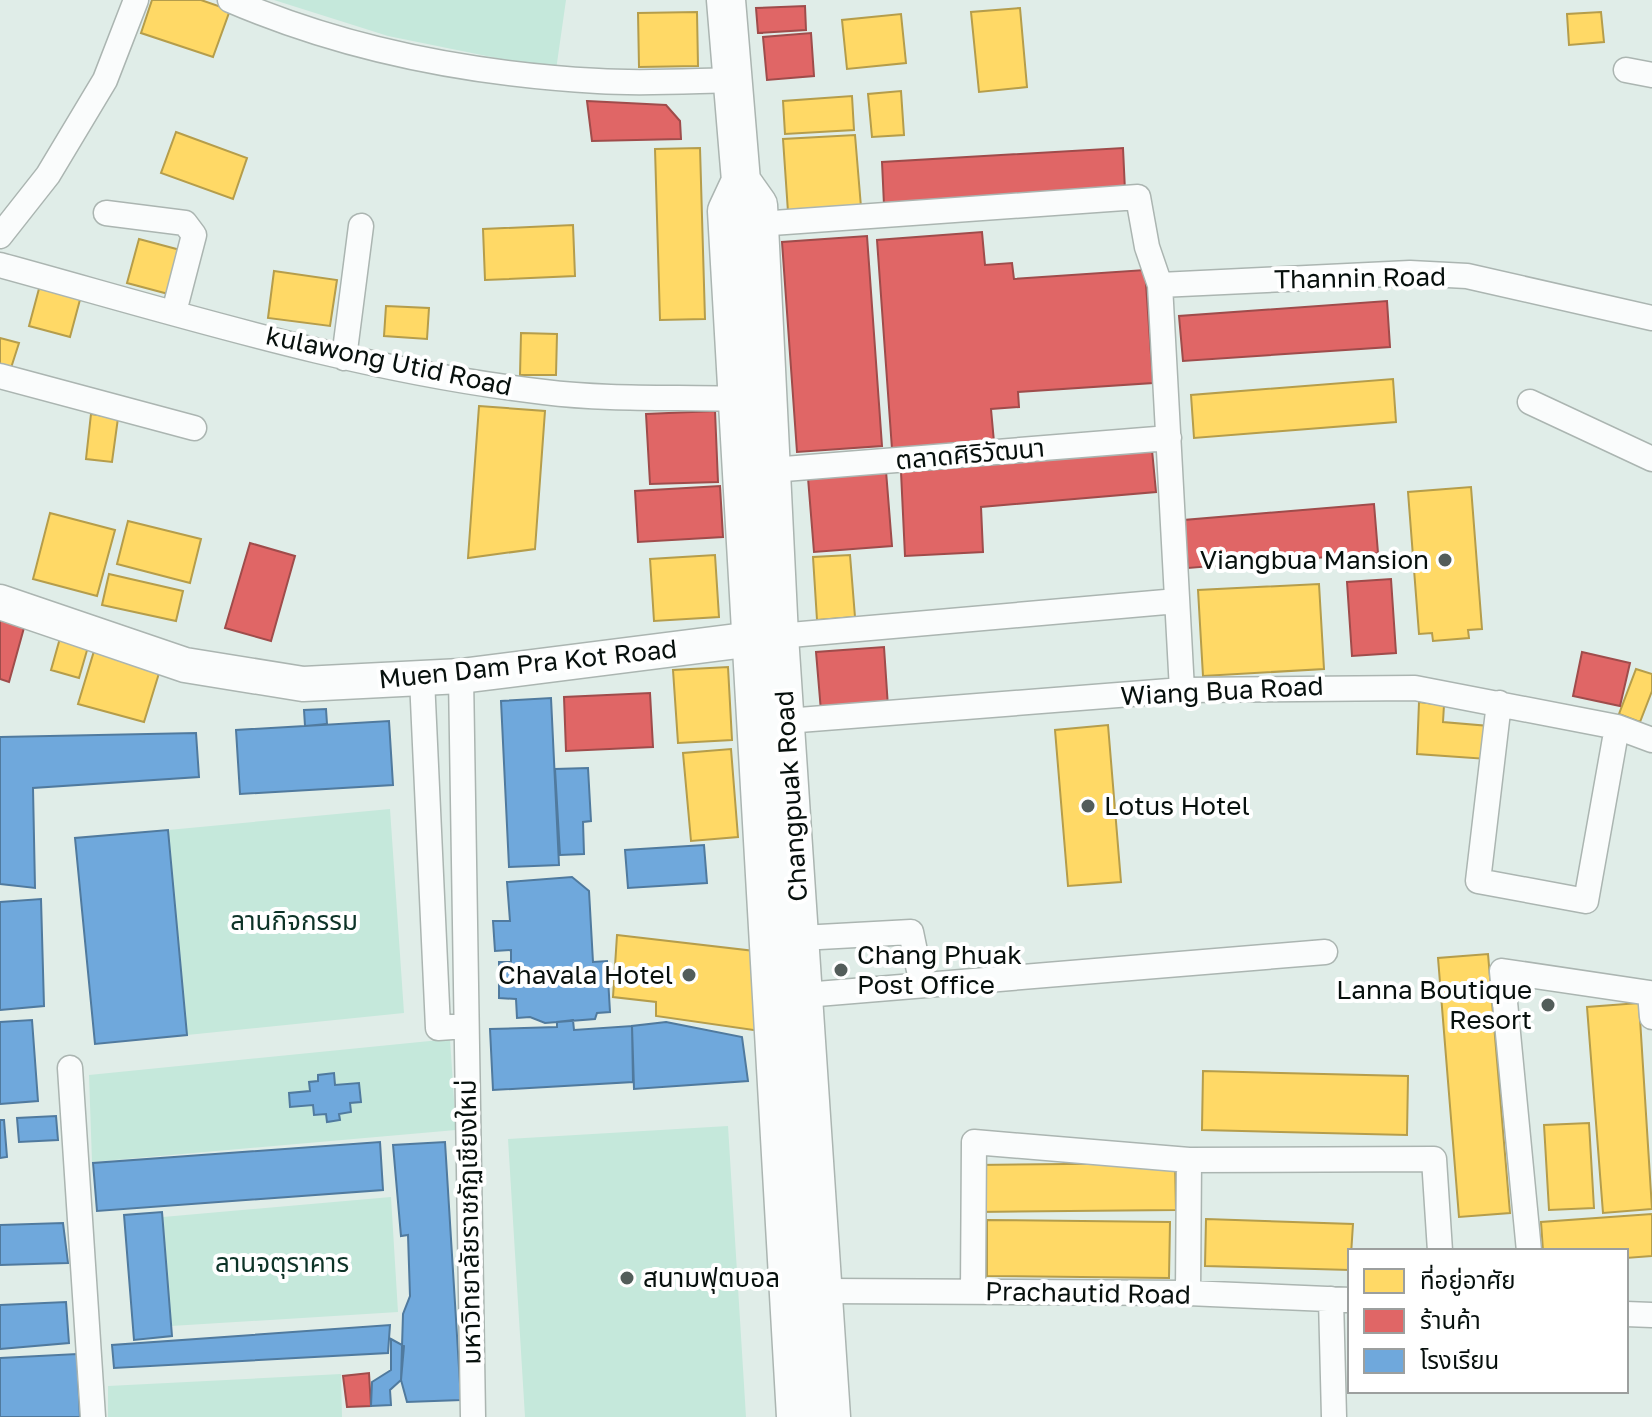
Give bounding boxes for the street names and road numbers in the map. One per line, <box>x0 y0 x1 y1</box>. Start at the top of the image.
street label: Thannin Road <box>1274 261 1446 294</box>
street label: kulawong Utid Road <box>263 319 515 402</box>
street label: ตลาดศิริวัฒนา <box>894 432 1046 475</box>
street label: Muen Dam Pra Kot Road <box>377 632 679 695</box>
street label: Wiang Bua Road <box>1120 670 1324 711</box>
street label: Changpuak Road <box>768 689 813 903</box>
street label: มหาวิทยาลัยราชภัฏเชียงใหม่ <box>451 1079 486 1365</box>
street label: Prachautid Road <box>985 1275 1191 1310</box>

